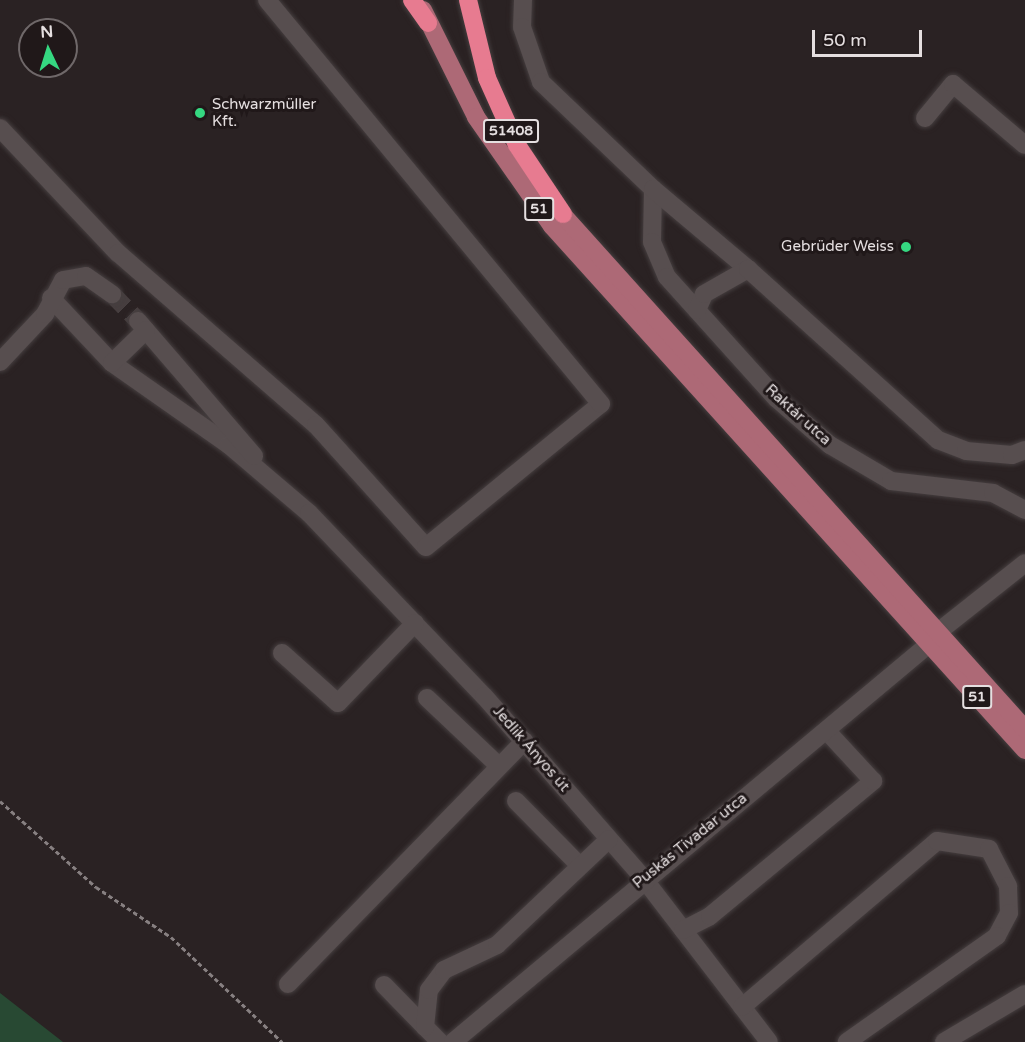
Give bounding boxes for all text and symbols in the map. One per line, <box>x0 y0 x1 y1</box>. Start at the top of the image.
north arrow <box>18 18 78 78</box>
scale bar <box>815 18 924 56</box>
text: N <box>40 22 54 42</box>
text: 50 m <box>823 29 867 51</box>
place label: Schwarzmüller Kft. <box>212 95 316 130</box>
marker: Schwarzmüller Kft. <box>193 106 207 120</box>
road number: 51408 <box>482 120 540 142</box>
road number: 51 <box>524 198 554 220</box>
place label: Gebrüder Weiss <box>781 238 894 256</box>
marker: Gebrüder Weiss <box>899 240 913 254</box>
street label: Raktár utca <box>761 381 835 449</box>
road number: 51 <box>962 686 992 708</box>
street label: Jedlik Ányos út <box>489 702 573 796</box>
street label: Puskás Tivadar utca <box>629 789 751 893</box>

